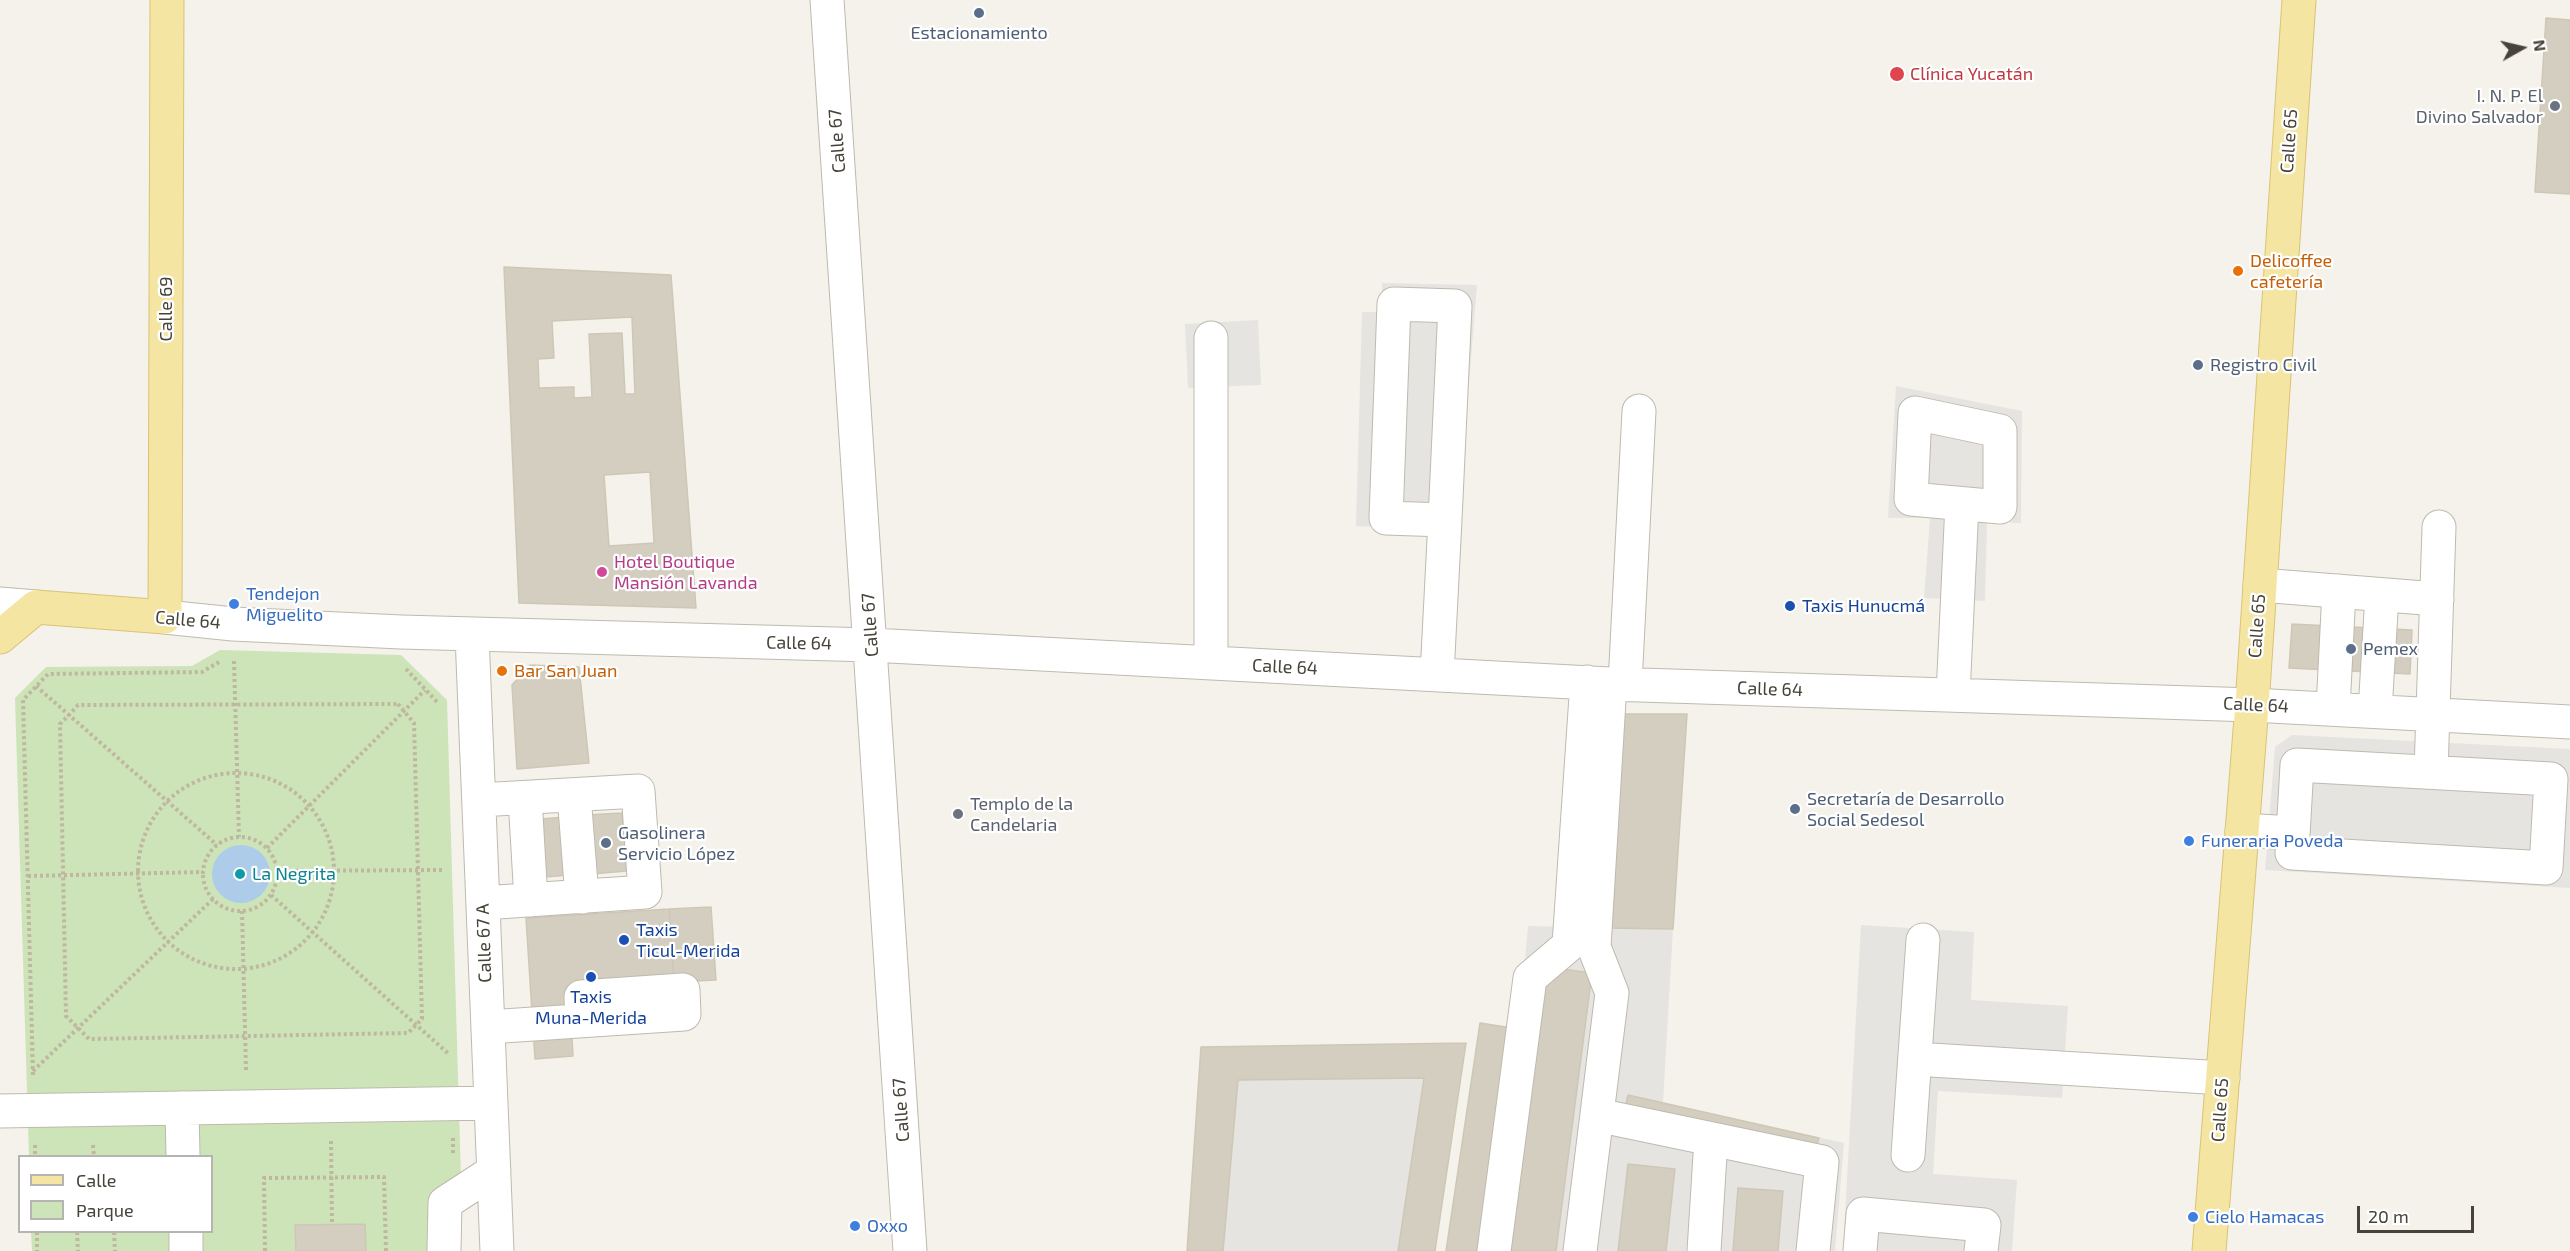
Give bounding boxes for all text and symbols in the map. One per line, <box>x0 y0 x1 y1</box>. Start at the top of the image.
marker: Estacionamiento <box>972 6 986 20</box>
north arrow <box>2492 18 2552 78</box>
place label: Estacionamiento <box>910 22 1048 44</box>
text: N <box>2530 38 2551 52</box>
place label: Clínica Yucatán <box>1910 63 2033 85</box>
marker: Clínica Yucatán <box>1888 65 1906 83</box>
place label: I. N. P. El Divino Salvador <box>2416 85 2543 128</box>
marker: I. N. P. El Divino Salvador <box>2548 99 2562 113</box>
street label: Calle 67 <box>824 108 850 174</box>
street label: Calle 65 <box>2276 108 2302 174</box>
place label: Delicoffee cafetería <box>2250 250 2332 292</box>
marker: Delicoffee cafetería <box>2231 264 2245 278</box>
street label: Calle 69 <box>155 276 177 342</box>
place label: Registro Civil <box>2210 354 2317 376</box>
marker: Registro Civil <box>2191 358 2205 372</box>
place label: Hotel Boutique Mansión Lavanda <box>614 551 758 594</box>
marker: Hotel Boutique Mansión Lavanda <box>595 565 609 579</box>
place label: Tendejon Miguelito <box>246 583 323 626</box>
street label: Calle 67 <box>857 592 883 658</box>
street label: Calle 65 <box>2244 593 2270 659</box>
place label: Taxis Hunucmá <box>1802 595 1925 617</box>
marker: Tendejon Miguelito <box>227 597 241 611</box>
marker: Taxis Hunucmá <box>1783 599 1797 613</box>
street label: Calle 64 <box>154 606 222 634</box>
street label: Calle 64 <box>766 632 832 654</box>
place label: Pemex <box>2363 638 2418 660</box>
marker: Pemex <box>2344 642 2358 656</box>
street label: Calle 64 <box>1252 654 1318 680</box>
place label: Bar San Juan <box>514 660 617 682</box>
marker: Bar San Juan <box>495 664 509 678</box>
street label: Calle 64 <box>1737 677 1803 701</box>
street label: Calle 64 <box>2223 692 2289 718</box>
place label: Secretaría de Desarrollo Social Sedesol <box>1807 788 2005 830</box>
place label: Templo de la Candelaria <box>970 793 1073 836</box>
marker: Secretaría de Desarrollo Social Sedesol <box>1788 802 1802 816</box>
marker: Templo de la Candelaria <box>951 807 965 821</box>
place label: Gasolinera Servicio López <box>618 822 735 864</box>
place label: Funeraria Poveda <box>2201 830 2343 852</box>
marker: Funeraria Poveda <box>2182 834 2196 848</box>
marker: Gasolinera Servicio López <box>599 836 613 850</box>
place label: La Negrita <box>252 863 336 885</box>
marker: La Negrita <box>233 867 247 881</box>
street label: Calle 67 A <box>472 903 496 983</box>
place label: Taxis Ticul-Merida <box>636 919 740 962</box>
marker: Taxis Ticul-Merida <box>617 933 631 947</box>
marker: Taxis Muna-Merida <box>584 970 598 984</box>
place label: Taxis Muna-Merida <box>535 986 647 1028</box>
street label: Calle 67 <box>888 1077 914 1143</box>
street label: Calle 65 <box>2207 1077 2233 1143</box>
legend <box>18 1155 213 1233</box>
text: Calle <box>76 1169 117 1191</box>
scale bar <box>2360 1194 2477 1232</box>
text: Parque <box>76 1199 134 1221</box>
text: 20 m <box>2368 1205 2409 1227</box>
place label: Cielo Hamacas <box>2205 1206 2324 1228</box>
marker: Cielo Hamacas <box>2186 1210 2200 1224</box>
place label: Oxxo <box>867 1215 908 1237</box>
marker: Oxxo <box>848 1219 862 1233</box>

